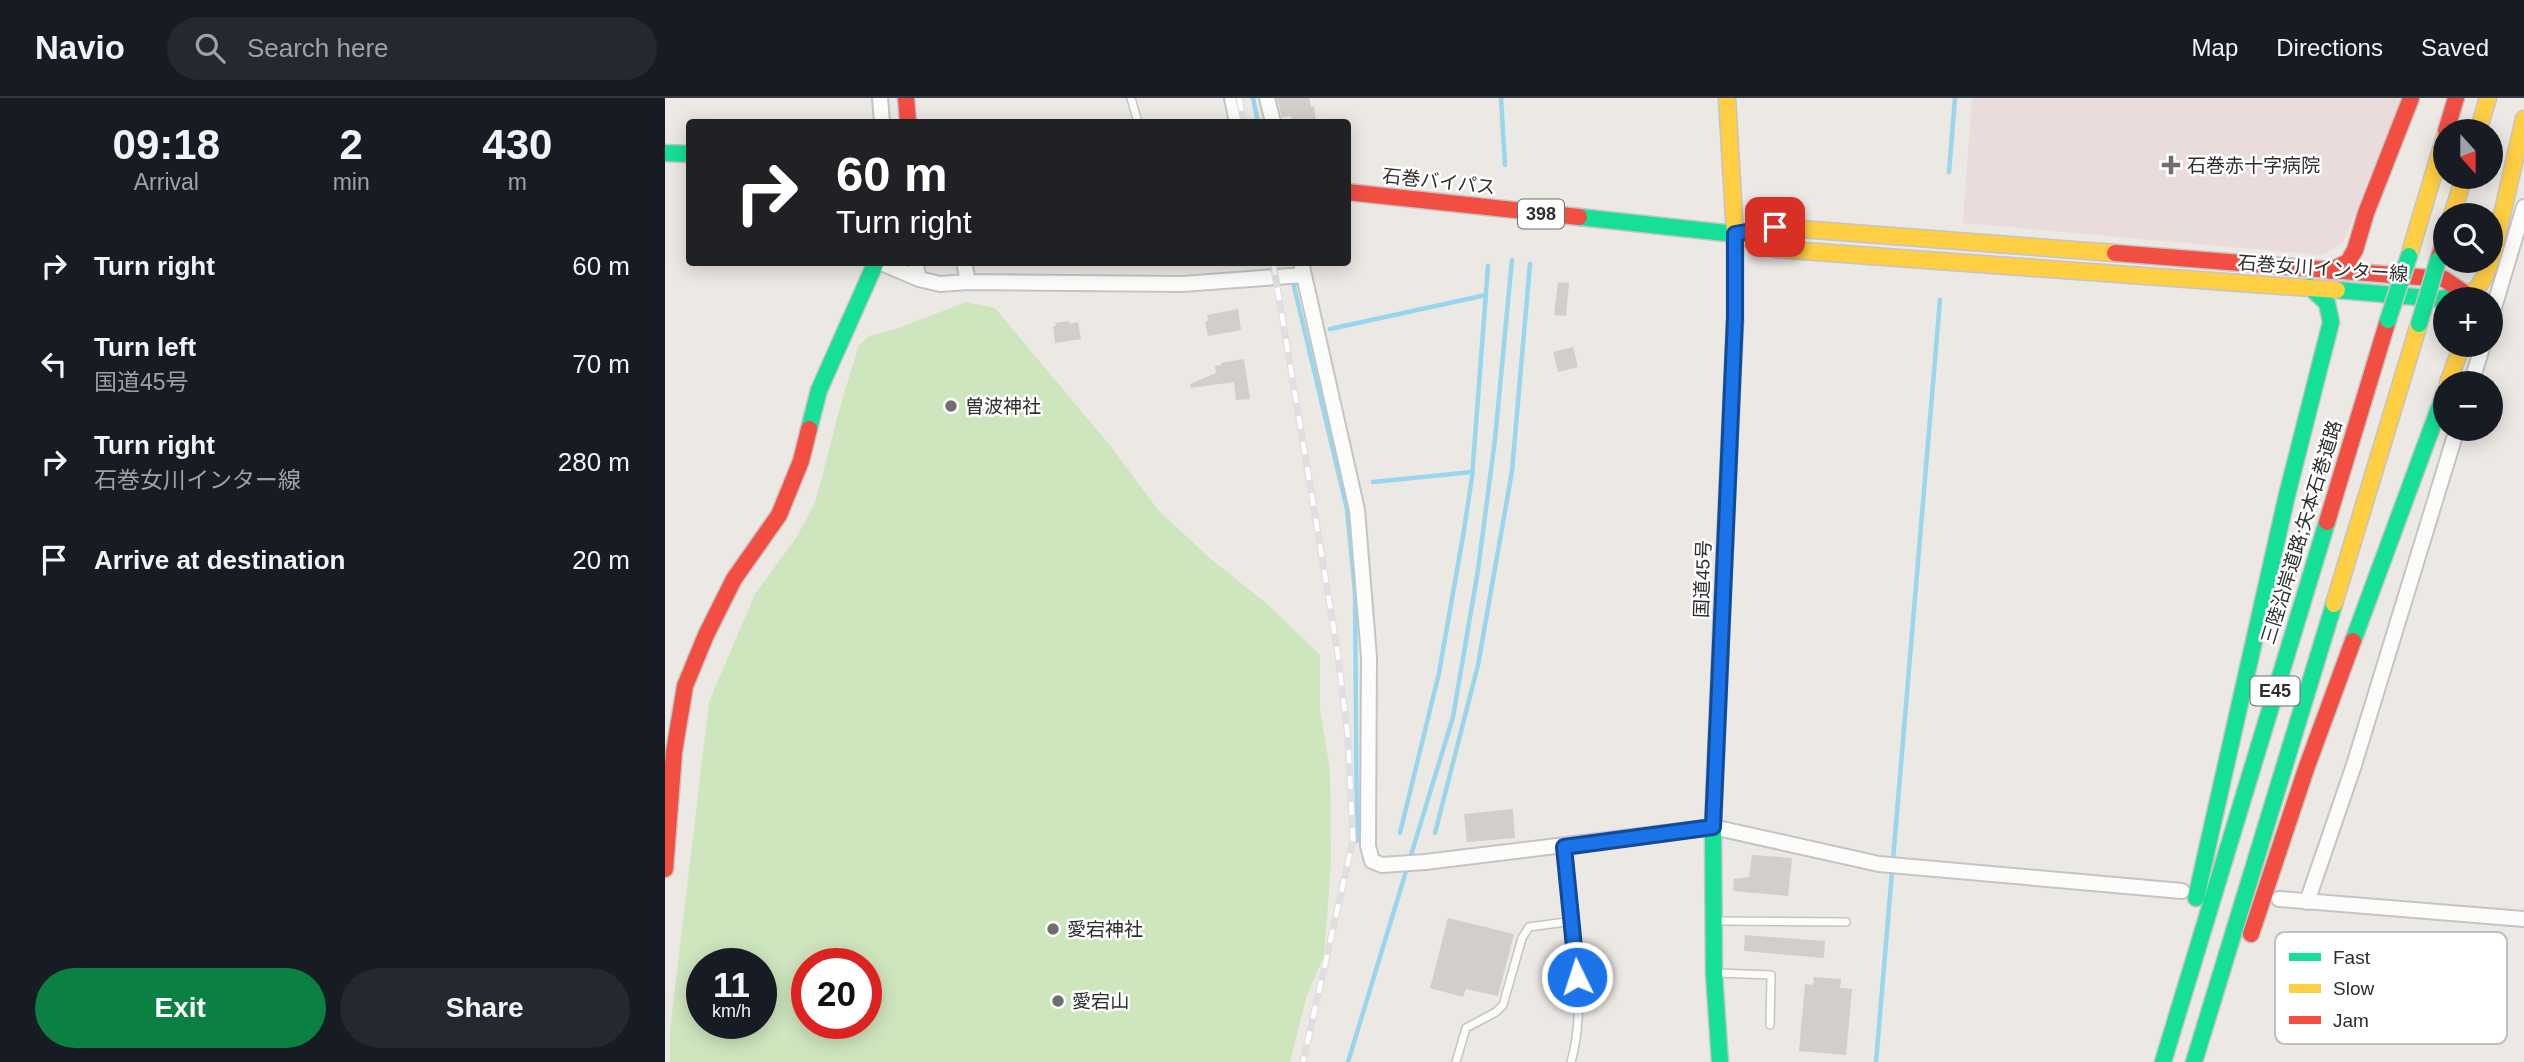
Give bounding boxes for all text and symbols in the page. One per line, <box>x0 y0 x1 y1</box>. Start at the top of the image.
search box <box>167 17 657 80</box>
text: Navio <box>35 29 125 66</box>
icon: search <box>191 29 229 67</box>
text: Search here <box>247 33 389 63</box>
text: Map <box>2192 34 2238 61</box>
text: Directions <box>2276 34 2383 61</box>
text: Saved <box>2421 34 2489 61</box>
north arrow <box>2433 119 2503 189</box>
map controls <box>2433 119 2503 441</box>
text: 09:18 <box>113 121 220 168</box>
text: 2 <box>339 121 363 168</box>
text: 430 <box>482 121 552 168</box>
icon: right <box>721 147 812 238</box>
text: 60 m <box>836 147 948 201</box>
marker: 石巻赤十字病院 <box>2161 155 2181 175</box>
place label: 石巻赤十字病院 <box>2187 155 2320 176</box>
street label: 石巻バイパス <box>1381 165 1497 198</box>
text: Arrival <box>134 169 199 195</box>
text: min <box>333 169 370 195</box>
text: m <box>508 169 527 195</box>
pin <box>1745 197 1805 257</box>
road number: 398 <box>1518 200 1564 229</box>
button: search <box>2433 203 2503 273</box>
text: Turn right <box>836 204 972 240</box>
icon: arrive <box>1756 208 1794 246</box>
icon: right <box>35 247 73 285</box>
text: Turn right <box>94 251 215 281</box>
text: 60 m <box>572 251 630 281</box>
street label: 石巻女川インター線 <box>2237 252 2409 285</box>
button: + <box>2433 287 2503 357</box>
text: Turn left <box>94 332 196 362</box>
icon: left <box>35 345 73 383</box>
text: 70 m <box>572 349 630 379</box>
text: 国道45号 <box>94 369 189 395</box>
button: − <box>2433 371 2503 441</box>
place label: 曽波神社 <box>965 396 1041 417</box>
marker: 曽波神社 <box>943 398 959 414</box>
street label: 三陸沿岸道路;矢本石巻道路 <box>2257 418 2346 647</box>
text: Turn right <box>94 430 215 460</box>
icon: right <box>35 443 73 481</box>
text: 280 m <box>558 447 630 477</box>
text: 石巻女川インター線 <box>94 467 301 493</box>
street label: 国道45号 <box>1691 540 1714 618</box>
icon: arrive <box>35 541 73 579</box>
text: Arrive at destination <box>94 545 345 575</box>
text: 20 m <box>572 545 630 575</box>
road number: E45 <box>2251 676 2299 706</box>
place label: 愛宕神社 <box>1067 919 1143 940</box>
marker: 愛宕神社 <box>1045 921 1061 937</box>
legend <box>2275 932 2507 1044</box>
position arrow <box>1540 940 1614 1014</box>
text: Fast <box>2333 947 2371 968</box>
speed limit sign: 20 <box>791 948 882 1039</box>
text: 11 <box>713 965 750 1004</box>
button: Exit <box>35 968 326 1048</box>
button: Share <box>340 968 630 1048</box>
text: Slow <box>2333 978 2374 999</box>
place label: 愛宕山 <box>1072 991 1129 1012</box>
marker: 愛宕山 <box>1050 993 1066 1009</box>
text: km/h <box>712 1001 751 1021</box>
text: Jam <box>2333 1010 2369 1031</box>

